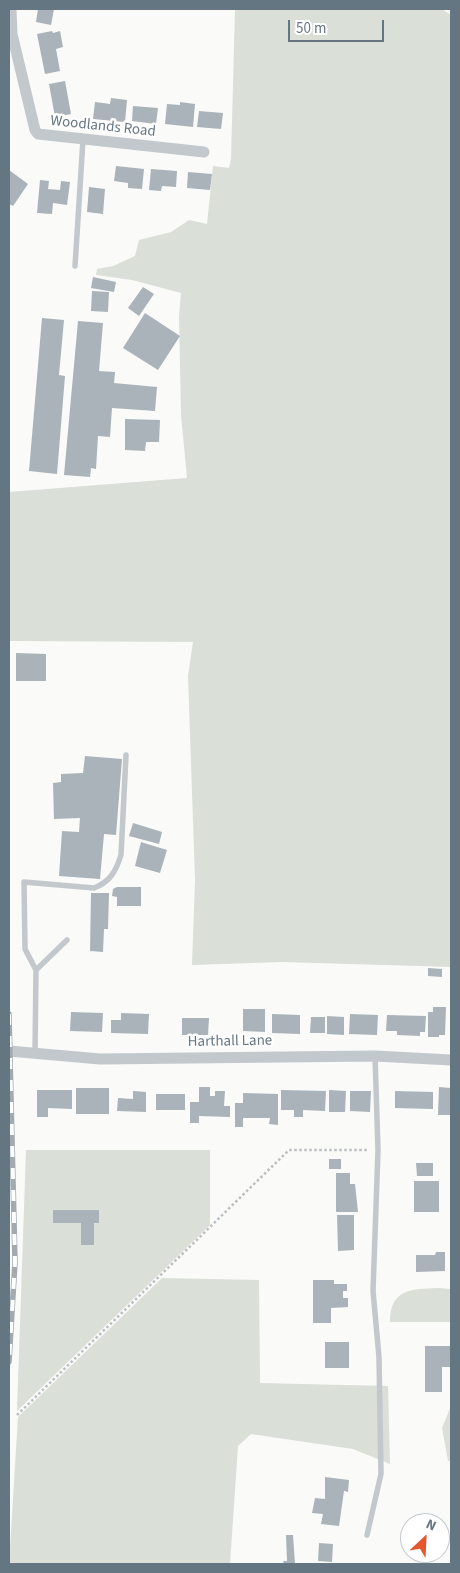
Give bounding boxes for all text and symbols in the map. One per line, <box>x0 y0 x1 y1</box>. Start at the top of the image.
scale bar <box>290 10 386 42</box>
text: 50 m <box>296 18 326 39</box>
street label: Woodlands Road <box>49 113 157 141</box>
street label: Harthall Lane <box>188 1032 272 1052</box>
north arrow <box>400 1513 450 1563</box>
text: N <box>422 1514 439 1536</box>

